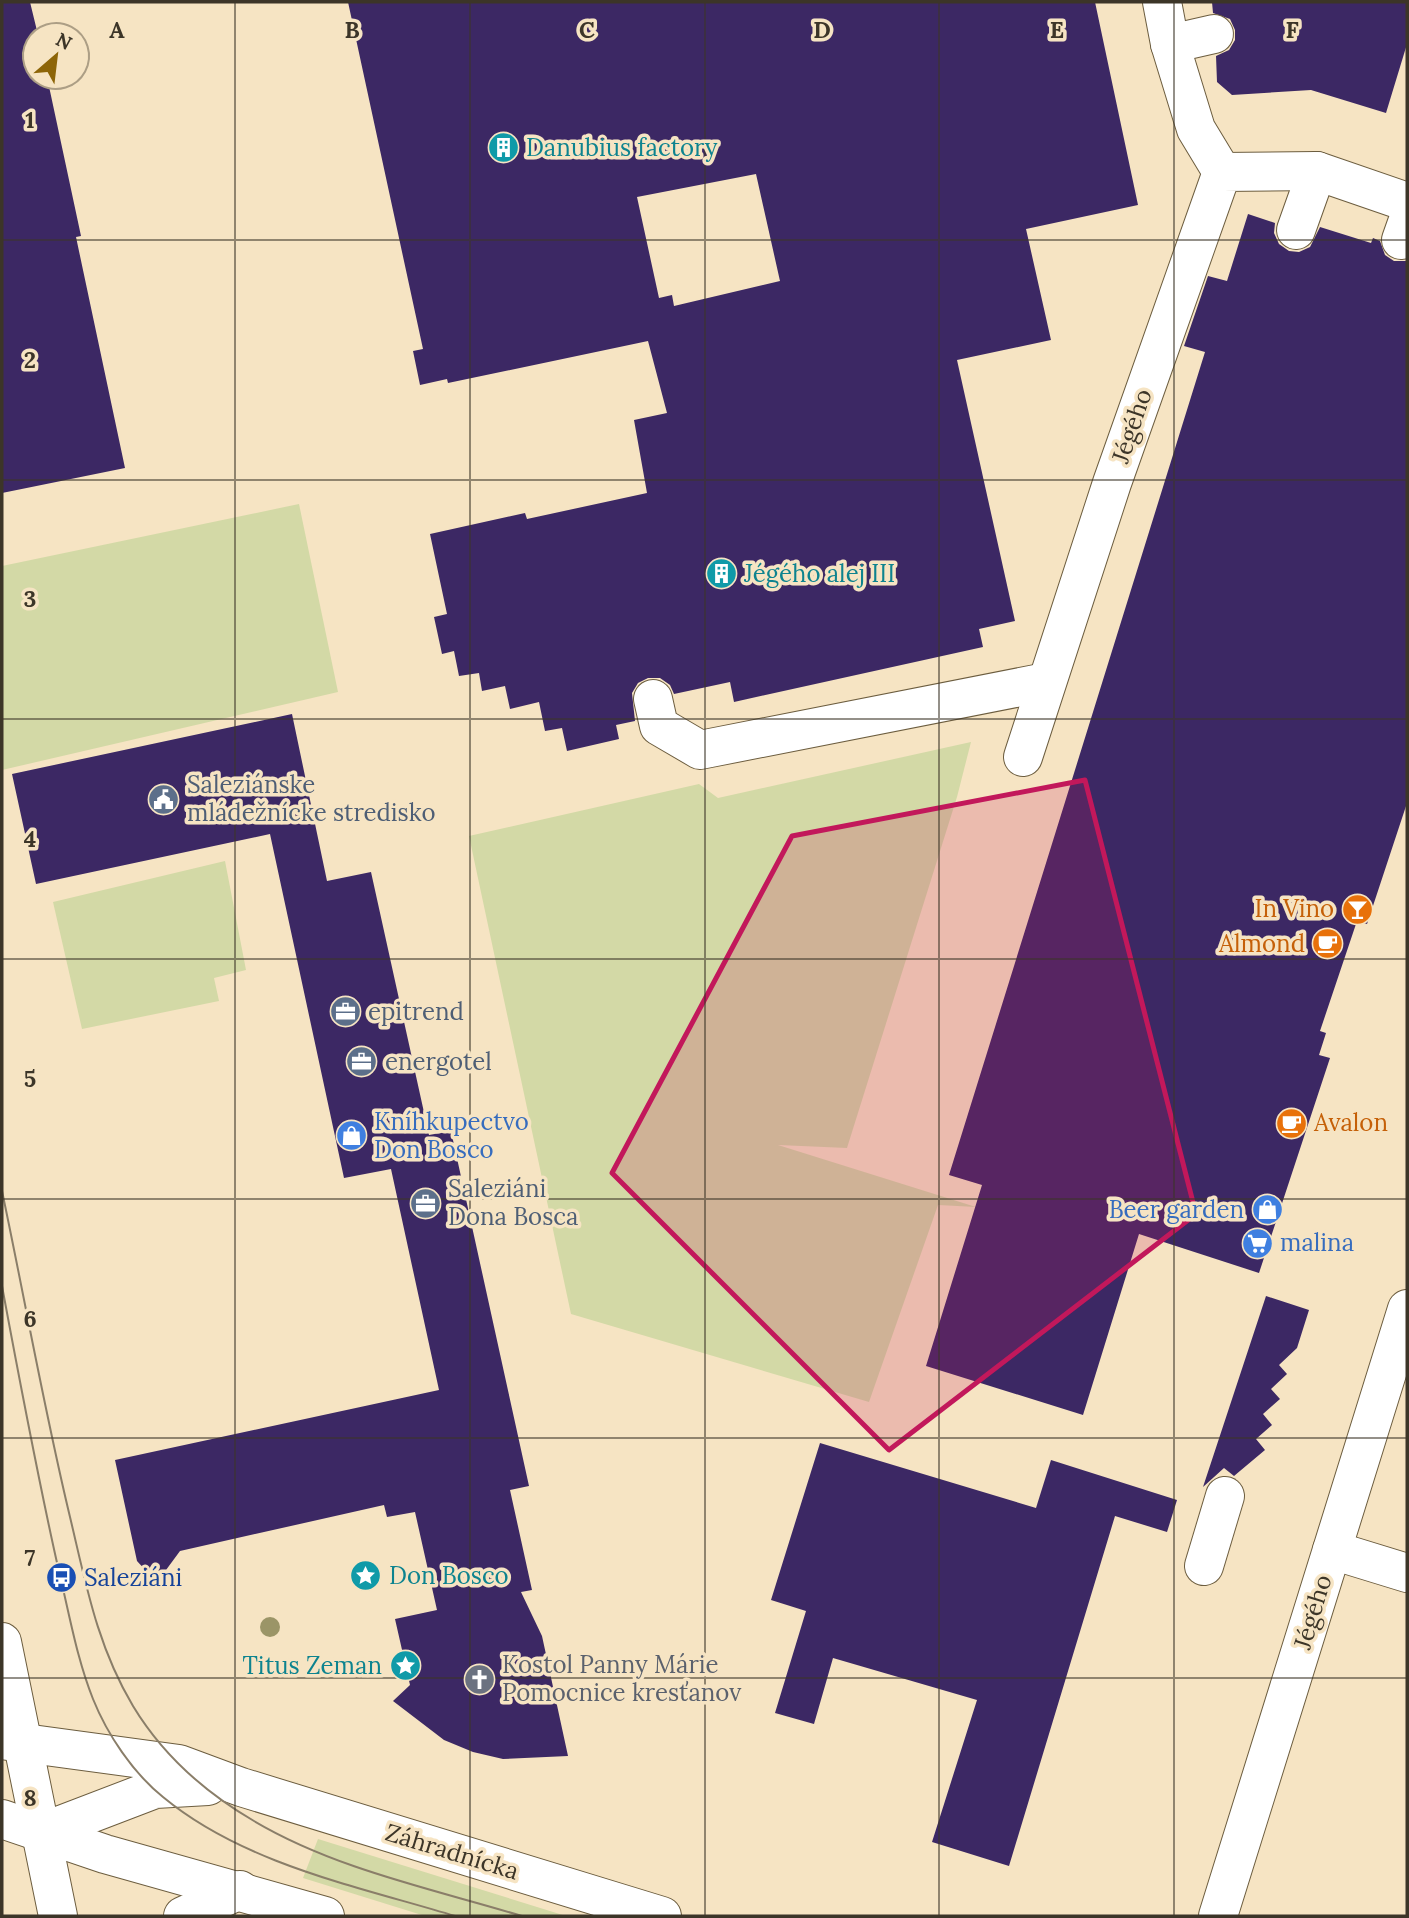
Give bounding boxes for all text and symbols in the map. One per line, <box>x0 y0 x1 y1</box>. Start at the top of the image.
text: A <box>109 15 125 44</box>
text: B <box>344 15 360 44</box>
text: C <box>579 15 595 44</box>
text: D <box>813 15 831 44</box>
text: E <box>1050 15 1064 44</box>
text: F <box>1285 15 1299 44</box>
north arrow <box>21 21 91 91</box>
text: N <box>52 27 76 55</box>
text: 1 <box>25 105 35 134</box>
building icon: Danubius factory <box>486 131 520 165</box>
place label: Danubius factory <box>526 132 718 163</box>
text: 2 <box>24 345 36 374</box>
street label: Jégého <box>1104 385 1159 468</box>
building icon: Jégého alej III <box>704 557 738 591</box>
place label: Jégého alej III <box>743 558 895 589</box>
text: 3 <box>24 584 36 613</box>
place label: Saleziánske mládežnícke stredisko <box>187 769 435 828</box>
public building icon: Saleziánske mládežnícke stredisko <box>147 782 181 816</box>
text: 4 <box>24 824 36 853</box>
bar icon: In Vino <box>1340 892 1374 926</box>
place label: In Vino <box>1255 893 1334 924</box>
cafe icon: Almond <box>1311 927 1345 961</box>
place label: Almond <box>1218 928 1305 959</box>
office icon: epitrend <box>328 995 362 1029</box>
place label: epitrend <box>368 996 464 1027</box>
office icon: energotel <box>345 1045 379 1079</box>
place label: energotel <box>385 1046 492 1077</box>
text: 5 <box>24 1064 36 1093</box>
place label: Kníhkupectvo Don Bosco <box>374 1106 529 1165</box>
cafe icon: Avalon <box>1274 1106 1308 1140</box>
place label: Avalon <box>1313 1107 1388 1138</box>
shop icon: Kníhkupectvo Don Bosco <box>334 1119 368 1153</box>
place label: Saleziáni Dona Bosca <box>448 1173 578 1232</box>
office icon: Saleziáni Dona Bosca <box>408 1186 442 1220</box>
shop icon: Beer garden <box>1250 1193 1284 1227</box>
place label: Beer garden <box>1109 1194 1244 1225</box>
supermarket icon: malina <box>1240 1226 1274 1260</box>
place label: malina <box>1280 1227 1354 1258</box>
text: 6 <box>23 1304 37 1333</box>
text: 7 <box>25 1543 36 1572</box>
place icon: Don Bosco <box>349 1559 383 1593</box>
place label: Don Bosco <box>389 1560 509 1591</box>
bus stop icon: Saleziáni <box>44 1561 78 1595</box>
place label: Saleziáni <box>84 1562 182 1593</box>
street label: Jégého <box>1286 1571 1339 1654</box>
place icon: Titus Zeman <box>388 1649 422 1683</box>
place label: Kostol Panny Márie Pomocnice kresťanov <box>502 1649 742 1708</box>
place label: Titus Zeman <box>242 1650 382 1681</box>
church icon: Kostol Panny Márie Pomocnice kresťanov <box>462 1662 496 1696</box>
text: 8 <box>23 1783 37 1812</box>
street label: Záhradnícka <box>382 1817 523 1886</box>

